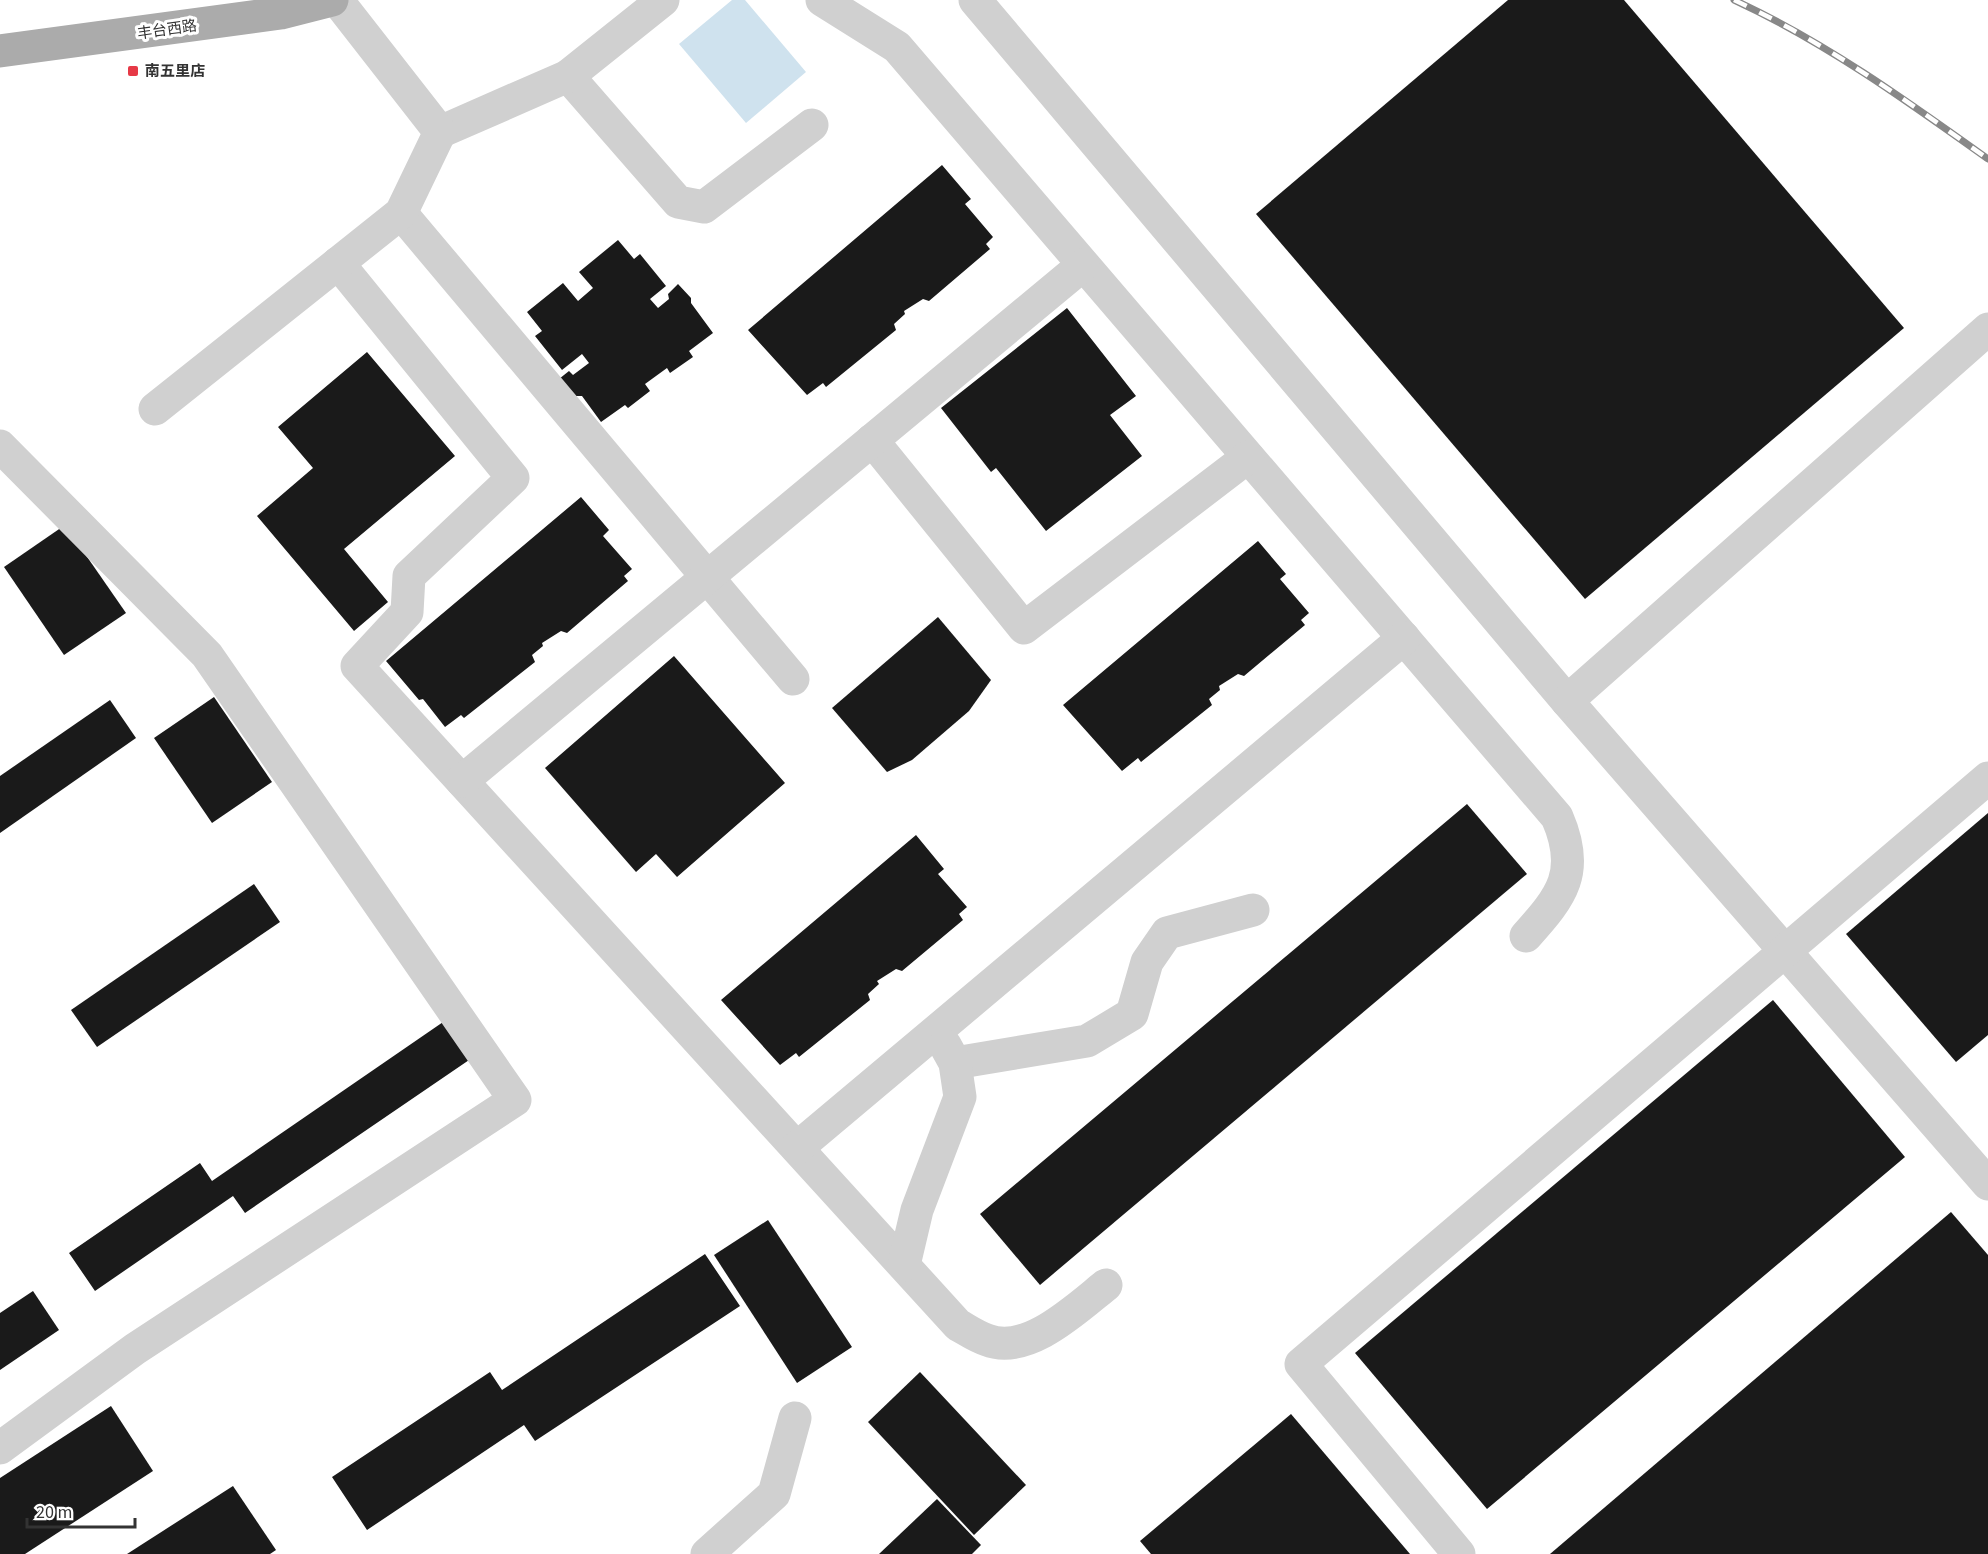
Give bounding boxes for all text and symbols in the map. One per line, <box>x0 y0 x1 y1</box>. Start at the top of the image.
street label: 丰台西路 <box>136 15 198 45</box>
place label: 南五里店 <box>145 61 205 82</box>
marker: 南五里店 <box>126 64 140 78</box>
scale bar <box>27 1491 135 1529</box>
text: 20 m <box>36 1500 72 1525</box>

